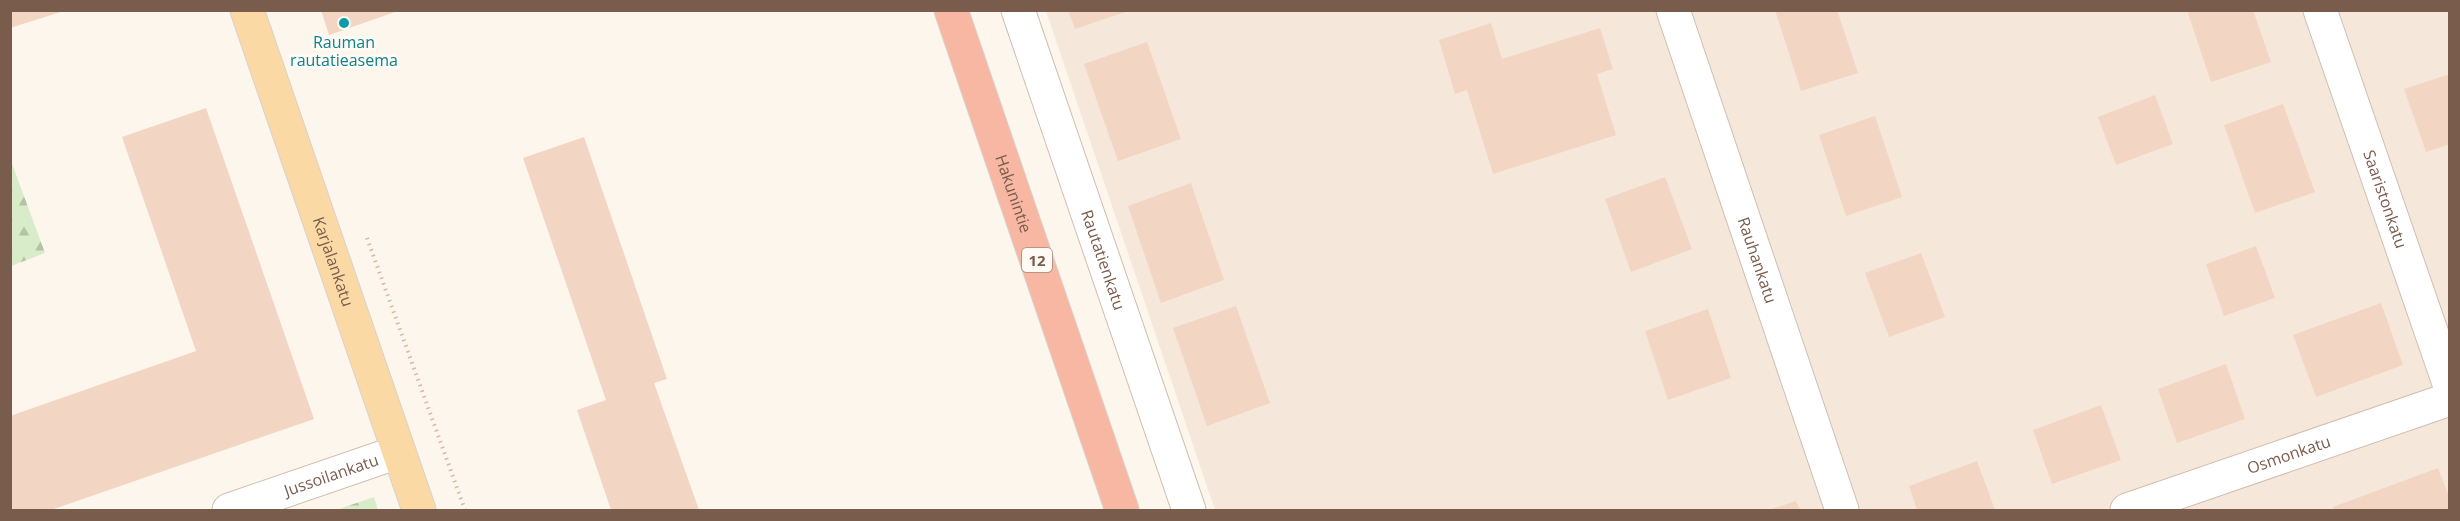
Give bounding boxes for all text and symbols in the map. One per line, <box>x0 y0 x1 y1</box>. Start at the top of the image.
marker: Rauman rautatieasema <box>337 16 351 30</box>
place label: Rauman rautatieasema <box>290 31 398 71</box>
street label: Saaristonkatu <box>2358 147 2413 251</box>
street label: Hakunintie <box>990 152 1037 236</box>
street label: Rautatienkatu <box>1076 207 1131 313</box>
street label: Karjalankatu <box>308 214 359 309</box>
street label: Rauhankatu <box>1733 214 1782 306</box>
road number: 12 <box>1022 248 1052 272</box>
street label: Osmonkatu <box>2244 430 2333 479</box>
street label: Jussoilankatu <box>279 449 381 502</box>

